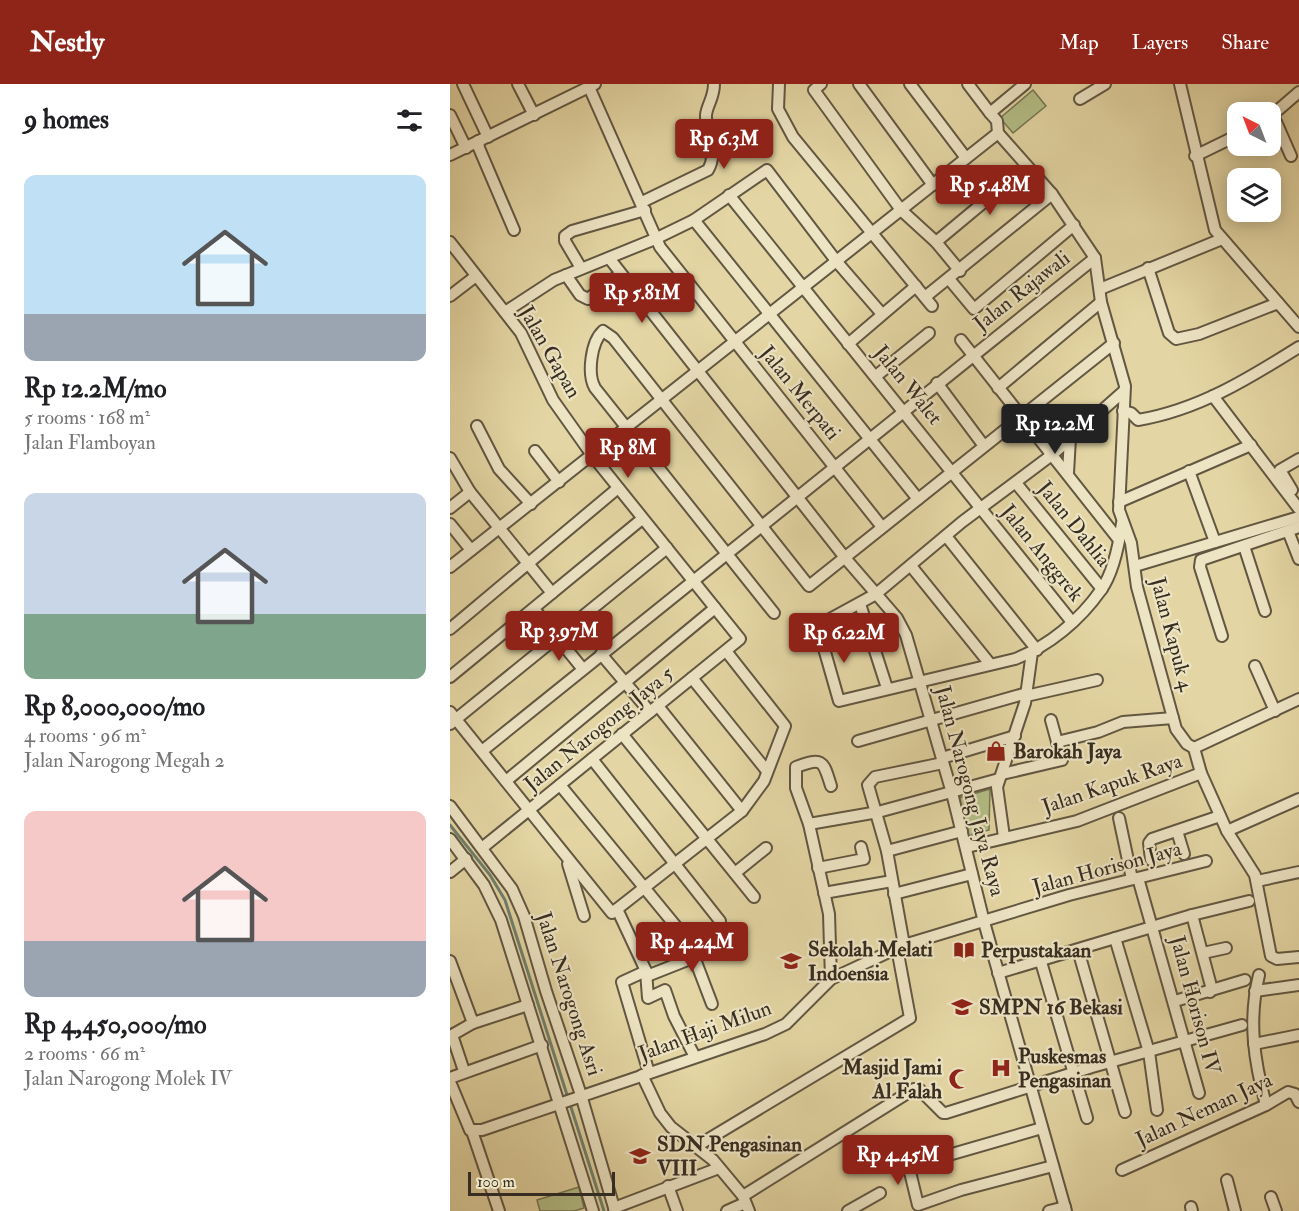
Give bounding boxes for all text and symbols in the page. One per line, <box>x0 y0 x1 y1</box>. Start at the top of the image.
text: Nestly <box>30 25 104 60</box>
text: Map <box>1059 29 1099 56</box>
text: Layers <box>1132 29 1188 56</box>
text: Share <box>1221 29 1269 56</box>
north arrow <box>1227 102 1281 156</box>
map controls <box>1227 102 1281 222</box>
text: 9 homes <box>24 104 109 136</box>
icon: filters <box>393 104 426 137</box>
pin: Rp 6.3M <box>669 119 779 170</box>
text: Rp 6.3M <box>689 126 759 151</box>
pin: Rp 5.48M <box>928 165 1052 216</box>
button: layers <box>1227 168 1281 222</box>
text: Rp 5.48M <box>950 172 1030 197</box>
icon: home <box>171 214 279 322</box>
street label: Jalan Rajawali <box>967 245 1076 338</box>
pin: Rp 5.81M <box>580 273 704 324</box>
text: Rp 5.81M <box>604 280 680 305</box>
street label: Jalan Gapan <box>512 300 587 403</box>
street label: Jalan Merpati <box>753 339 847 446</box>
street label: Jalan Walet <box>867 339 948 431</box>
text: Rp 12.2M/mo <box>24 373 166 405</box>
pin: Rp 12.2M <box>993 404 1117 455</box>
text: 5 rooms · 168 m² <box>24 405 150 430</box>
text: Rp 12.2M <box>1015 411 1095 436</box>
pin: Rp 8M <box>586 428 670 479</box>
text: Jalan Flamboyan <box>24 430 156 455</box>
text: Rp 8M <box>599 435 657 460</box>
street label: Jalan Dahlia <box>1031 475 1117 573</box>
street label: Jalan Anggrek <box>994 498 1089 607</box>
icon: home <box>171 532 279 640</box>
street label: Jalan Kapuk 4 <box>1144 573 1201 695</box>
pin: Rp 3.97M <box>497 611 621 662</box>
pin: Rp 6.22M <box>782 613 906 664</box>
text: Rp 3.97M <box>520 618 598 643</box>
text: Rp 6.22M <box>803 620 885 645</box>
street label: Jalan Narogong Jaya 5 <box>518 660 680 798</box>
street label: Jalan Narogong Jaya Raya <box>929 682 1011 900</box>
text: Rp 8,000,000/mo <box>24 691 205 723</box>
text: 4 rooms · 96 m² <box>24 723 146 748</box>
place label: Barokah Jaya <box>1013 738 1123 765</box>
shop icon: Barokah Jaya <box>984 739 1008 763</box>
street label: Jalan Kapuk Raya <box>1037 747 1186 821</box>
text: Jalan Narogong Megah 2 <box>24 748 225 773</box>
street label: Jalan Horison Jaya <box>1029 835 1185 901</box>
icon: home <box>171 850 279 958</box>
street label: Jalan Narogong Asri <box>529 908 608 1080</box>
pin: Rp 4.24M <box>630 922 754 973</box>
text: Rp 4.24M <box>650 929 734 954</box>
street label: Jalan Horison IV <box>1163 932 1227 1078</box>
place label: Sekolah Melati Indoensia <box>808 936 933 987</box>
place label: Perpustakaan <box>981 937 1092 964</box>
library icon: Perpustakaan <box>952 938 976 962</box>
school or university icon: Sekolah Melati Indoensia <box>779 949 803 973</box>
street label: Jalan Haji Milun <box>634 994 775 1068</box>
place label: SMPN 16 Bekasi <box>979 994 1123 1021</box>
school or university icon: SMPN 16 Bekasi <box>950 995 974 1019</box>
text: Rp 4,450,000/mo <box>24 1009 207 1041</box>
text: 2 rooms · 66 m² <box>24 1041 145 1066</box>
place label: Puskesmas Pengasinan <box>1018 1043 1112 1094</box>
place label: Masjid Jami Al Falah <box>841 1054 942 1105</box>
hospital icon: Puskesmas Pengasinan <box>989 1056 1013 1080</box>
text: Jalan Narogong Molek IV <box>24 1066 232 1091</box>
street label: Jalan Neman Jaya <box>1131 1066 1277 1154</box>
mosque icon: Masjid Jami Al Falah <box>947 1067 971 1091</box>
place label: SDN Pengasinan VIII <box>656 1131 802 1182</box>
pin: Rp 4.45M <box>836 1135 960 1186</box>
text: Rp 4.45M <box>857 1142 939 1167</box>
school or university icon: SDN Pengasinan VIII <box>628 1144 652 1168</box>
scale bar <box>468 1169 615 1196</box>
text: 100 m <box>477 1172 515 1192</box>

